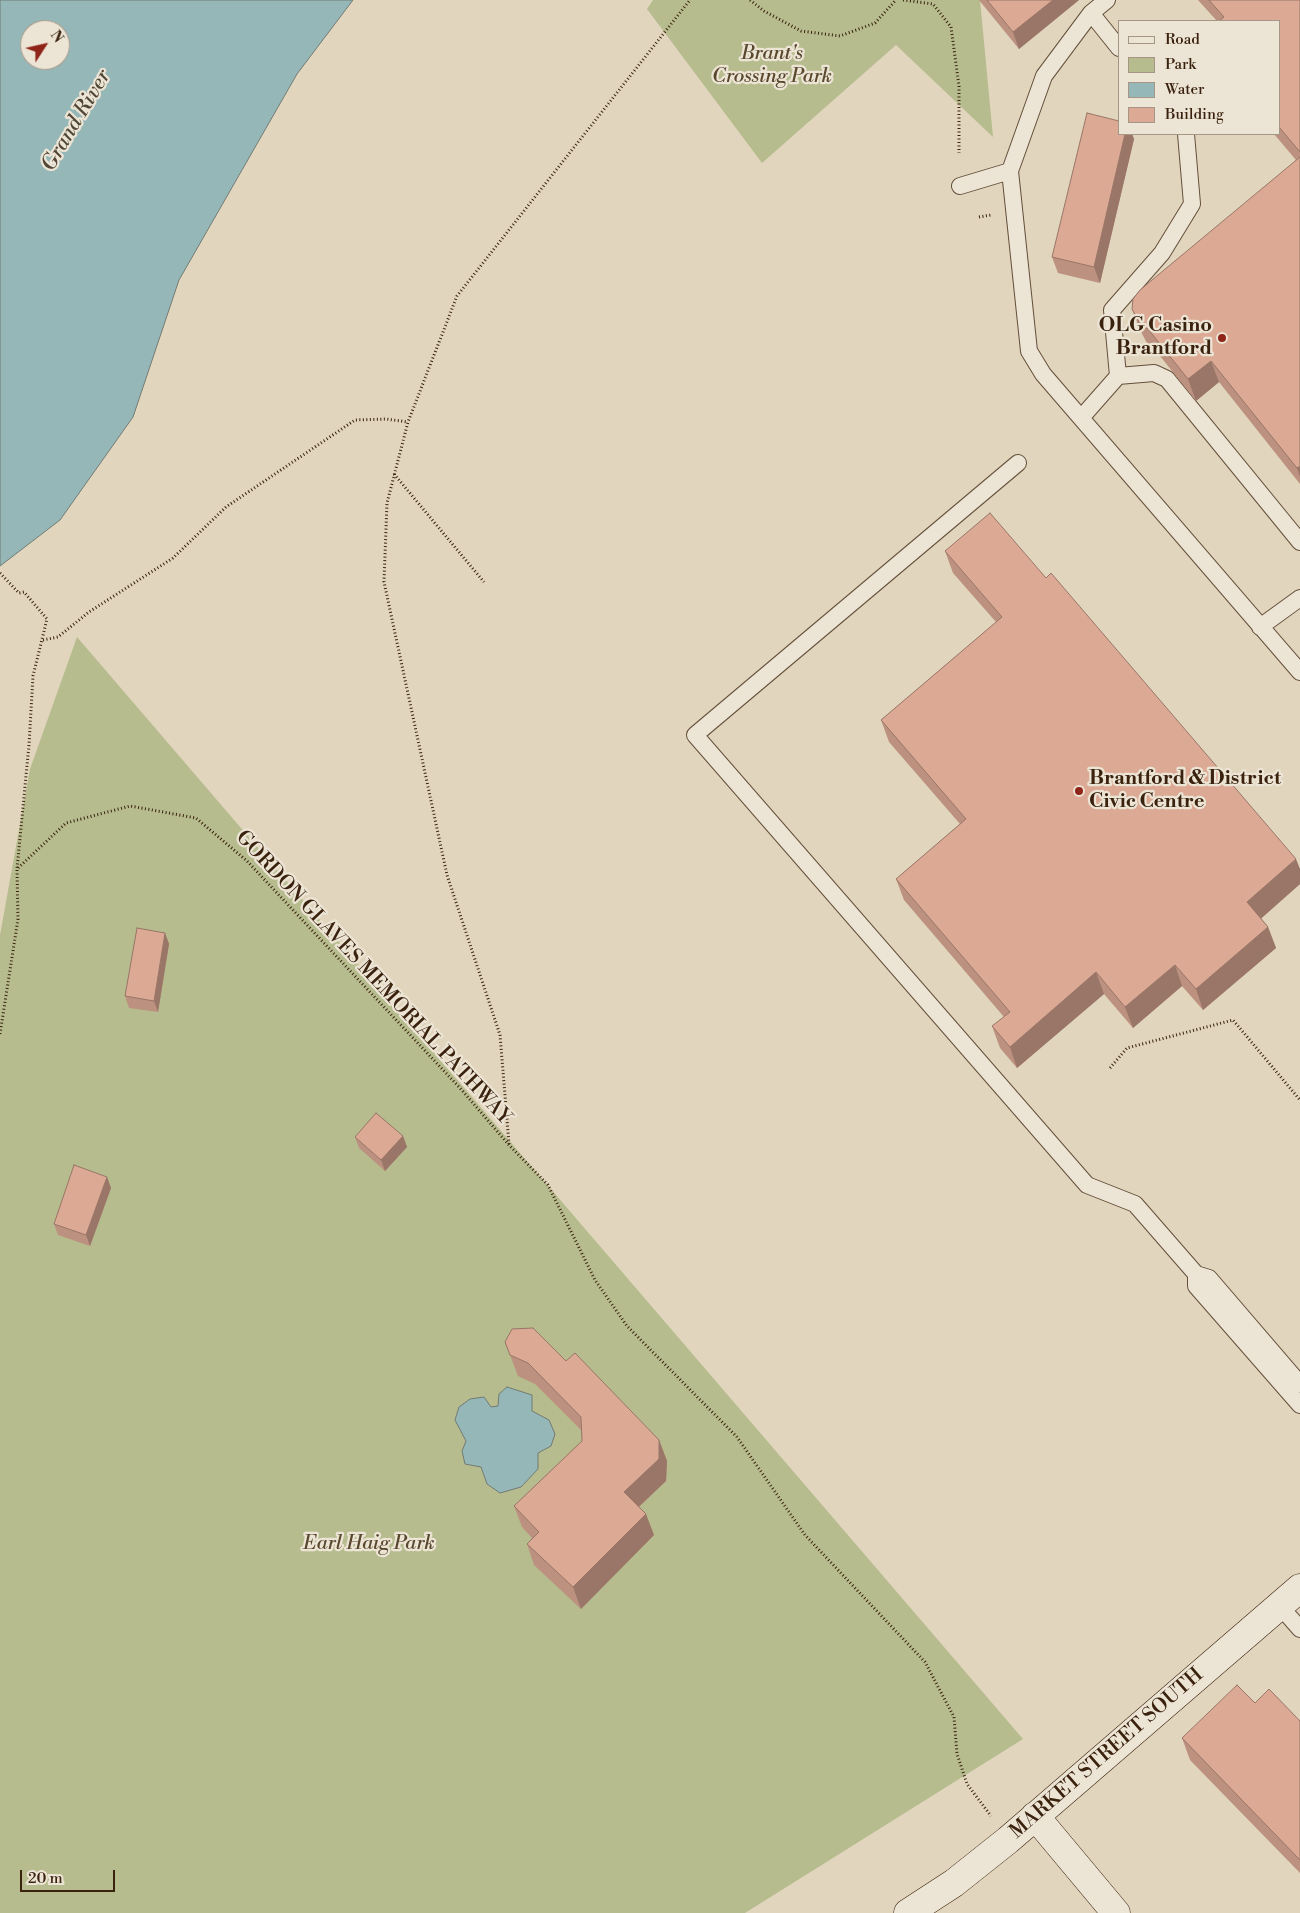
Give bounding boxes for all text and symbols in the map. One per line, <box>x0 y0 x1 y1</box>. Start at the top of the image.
north arrow <box>20 20 70 70</box>
legend <box>1118 20 1280 135</box>
text: N <box>46 27 67 47</box>
text: Road <box>1165 30 1200 49</box>
park label: Brant's Crossing Park <box>712 42 832 89</box>
text: Park <box>1165 55 1196 74</box>
water label: Grand River <box>37 66 117 176</box>
text: Water <box>1165 80 1204 99</box>
text: Building <box>1165 105 1224 124</box>
place label: OLG Casino Brantford <box>1099 314 1212 361</box>
marker: OLG Casino Brantford <box>1216 332 1228 344</box>
place label: Brantford & District Civic Centre <box>1089 767 1281 814</box>
marker: Brantford & District Civic Centre <box>1073 785 1085 797</box>
street label: GORDON GLAVES MEMORIAL PATHWAY <box>230 826 516 1130</box>
park label: Earl Haig Park <box>303 1532 435 1556</box>
street label: MARKET STREET SOUTH <box>1005 1663 1209 1845</box>
scale bar <box>22 1860 118 1892</box>
text: 20 m <box>28 1869 63 1888</box>

